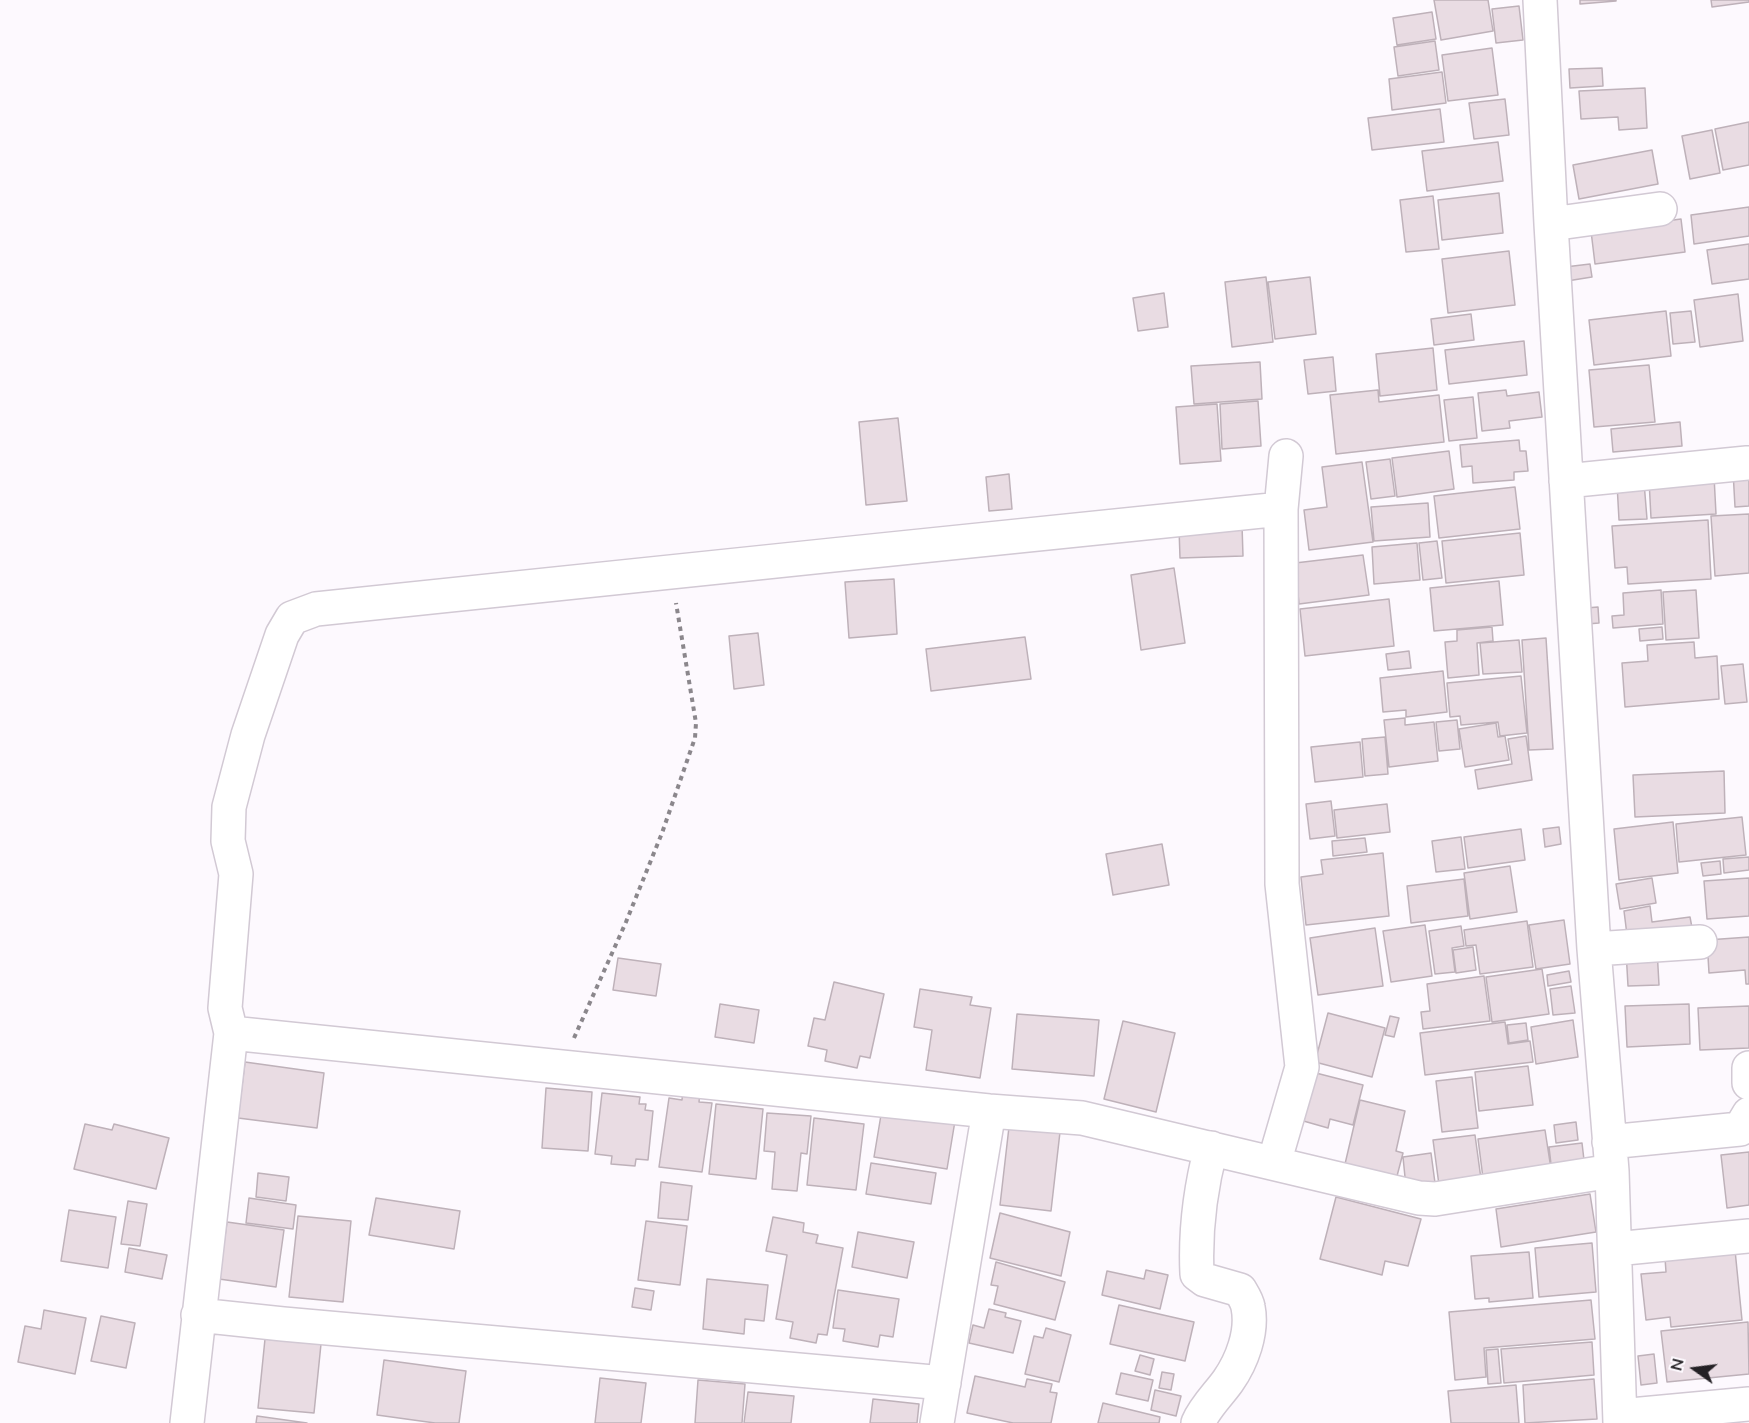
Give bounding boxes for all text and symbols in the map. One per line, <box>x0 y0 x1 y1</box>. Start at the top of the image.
north arrow <box>1665 1339 1725 1399</box>
text: N <box>1665 1356 1690 1373</box>

